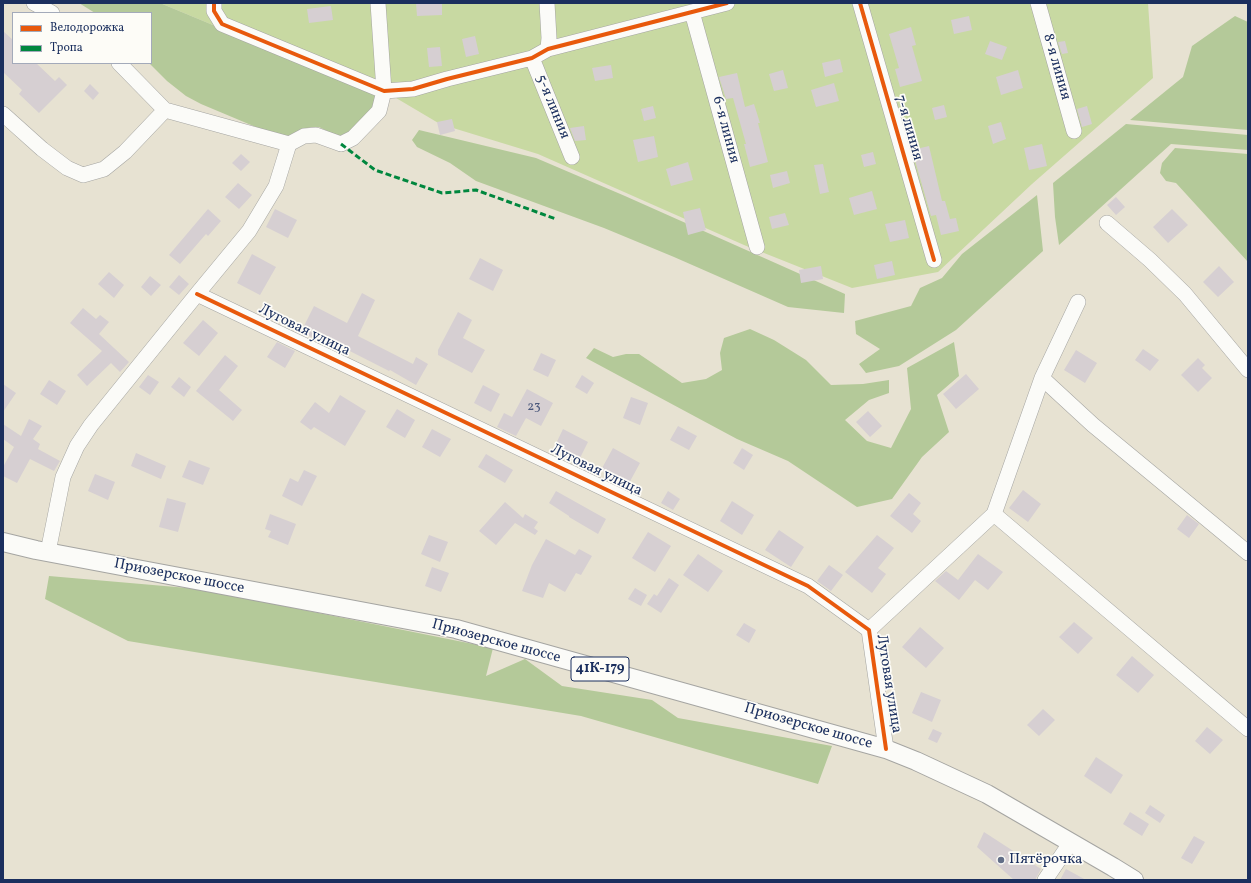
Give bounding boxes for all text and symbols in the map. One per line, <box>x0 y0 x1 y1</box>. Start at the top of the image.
legend <box>12 12 152 64</box>
text: Велодорожка <box>50 20 124 36</box>
street label: 8-я линия <box>1038 32 1074 102</box>
text: Тропа <box>50 40 83 56</box>
street label: 5-я линия <box>531 72 573 142</box>
street label: 7-я линия <box>890 93 926 163</box>
street label: 6-я линия <box>707 95 743 165</box>
street label: Луговая улица <box>255 301 353 361</box>
house number: 23 <box>527 400 541 416</box>
street label: Луговая улица <box>547 441 645 501</box>
street label: Приозерское шоссе <box>112 556 246 598</box>
street label: Приозерское шоссе <box>430 616 562 668</box>
street label: Луговая улица <box>871 633 905 735</box>
road number: 41К-179 <box>571 657 629 681</box>
street label: Приозерское шоссе <box>742 700 874 754</box>
place label: Пятёрочка <box>1009 851 1083 869</box>
marker: Пятёрочка <box>996 855 1006 865</box>

